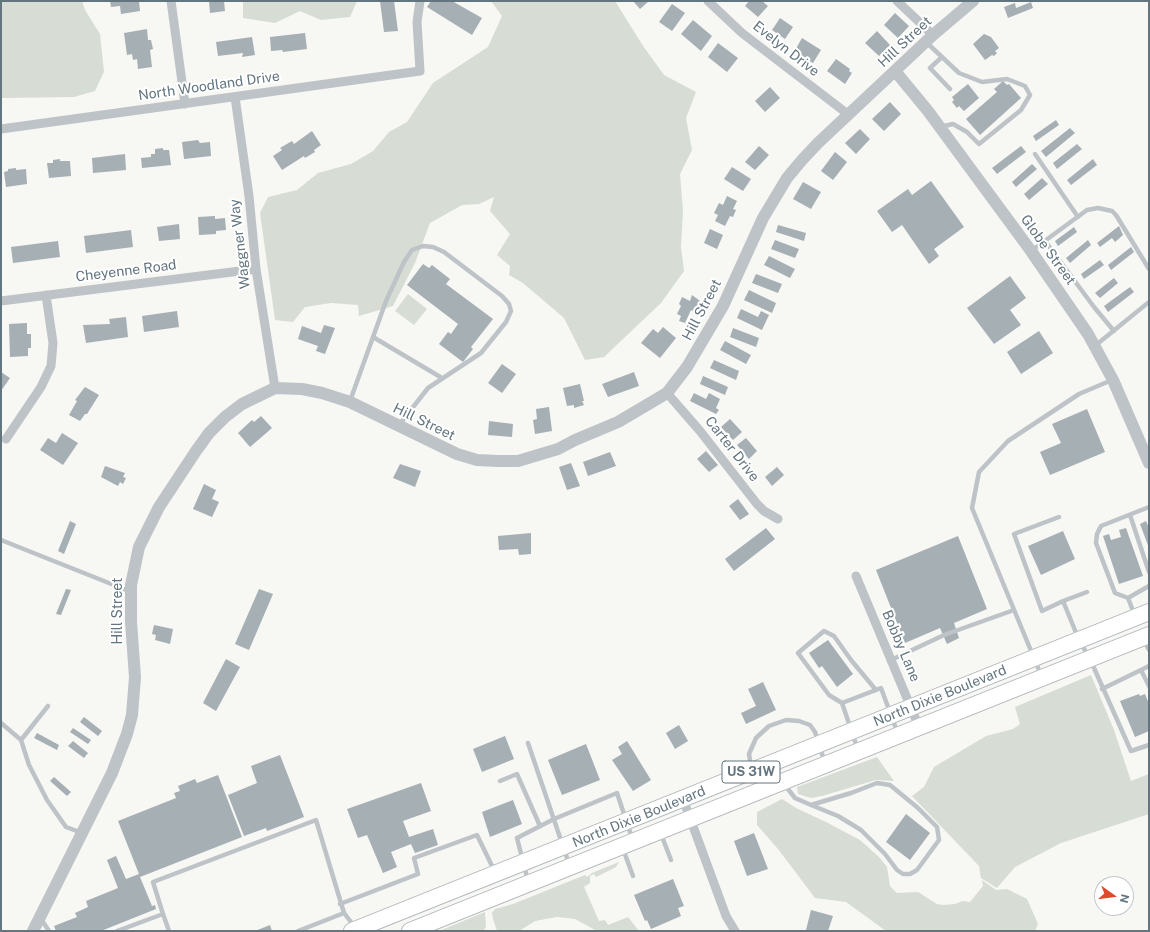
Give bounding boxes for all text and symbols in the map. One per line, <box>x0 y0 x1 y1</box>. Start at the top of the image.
street label: Hill Street <box>875 13 935 71</box>
street label: Evelyn Drive <box>749 18 823 80</box>
street label: North Woodland Drive <box>137 68 281 104</box>
street label: Waggner Way <box>226 198 254 290</box>
street label: Globe Street <box>1017 212 1079 288</box>
street label: Cheyenne Road <box>75 256 177 286</box>
street label: Hill Street <box>679 277 725 343</box>
street label: Hill Street <box>390 400 458 444</box>
street label: Carter Drive <box>701 413 763 485</box>
street label: Hill Street <box>110 578 126 644</box>
street label: Bobby Lane <box>878 608 924 684</box>
street label: North Dixie Boulevard <box>871 662 1009 730</box>
road number: US 31W <box>722 761 780 783</box>
street label: North Dixie Boulevard <box>570 783 708 851</box>
north arrow <box>1094 876 1134 916</box>
text: N <box>1118 893 1132 904</box>

